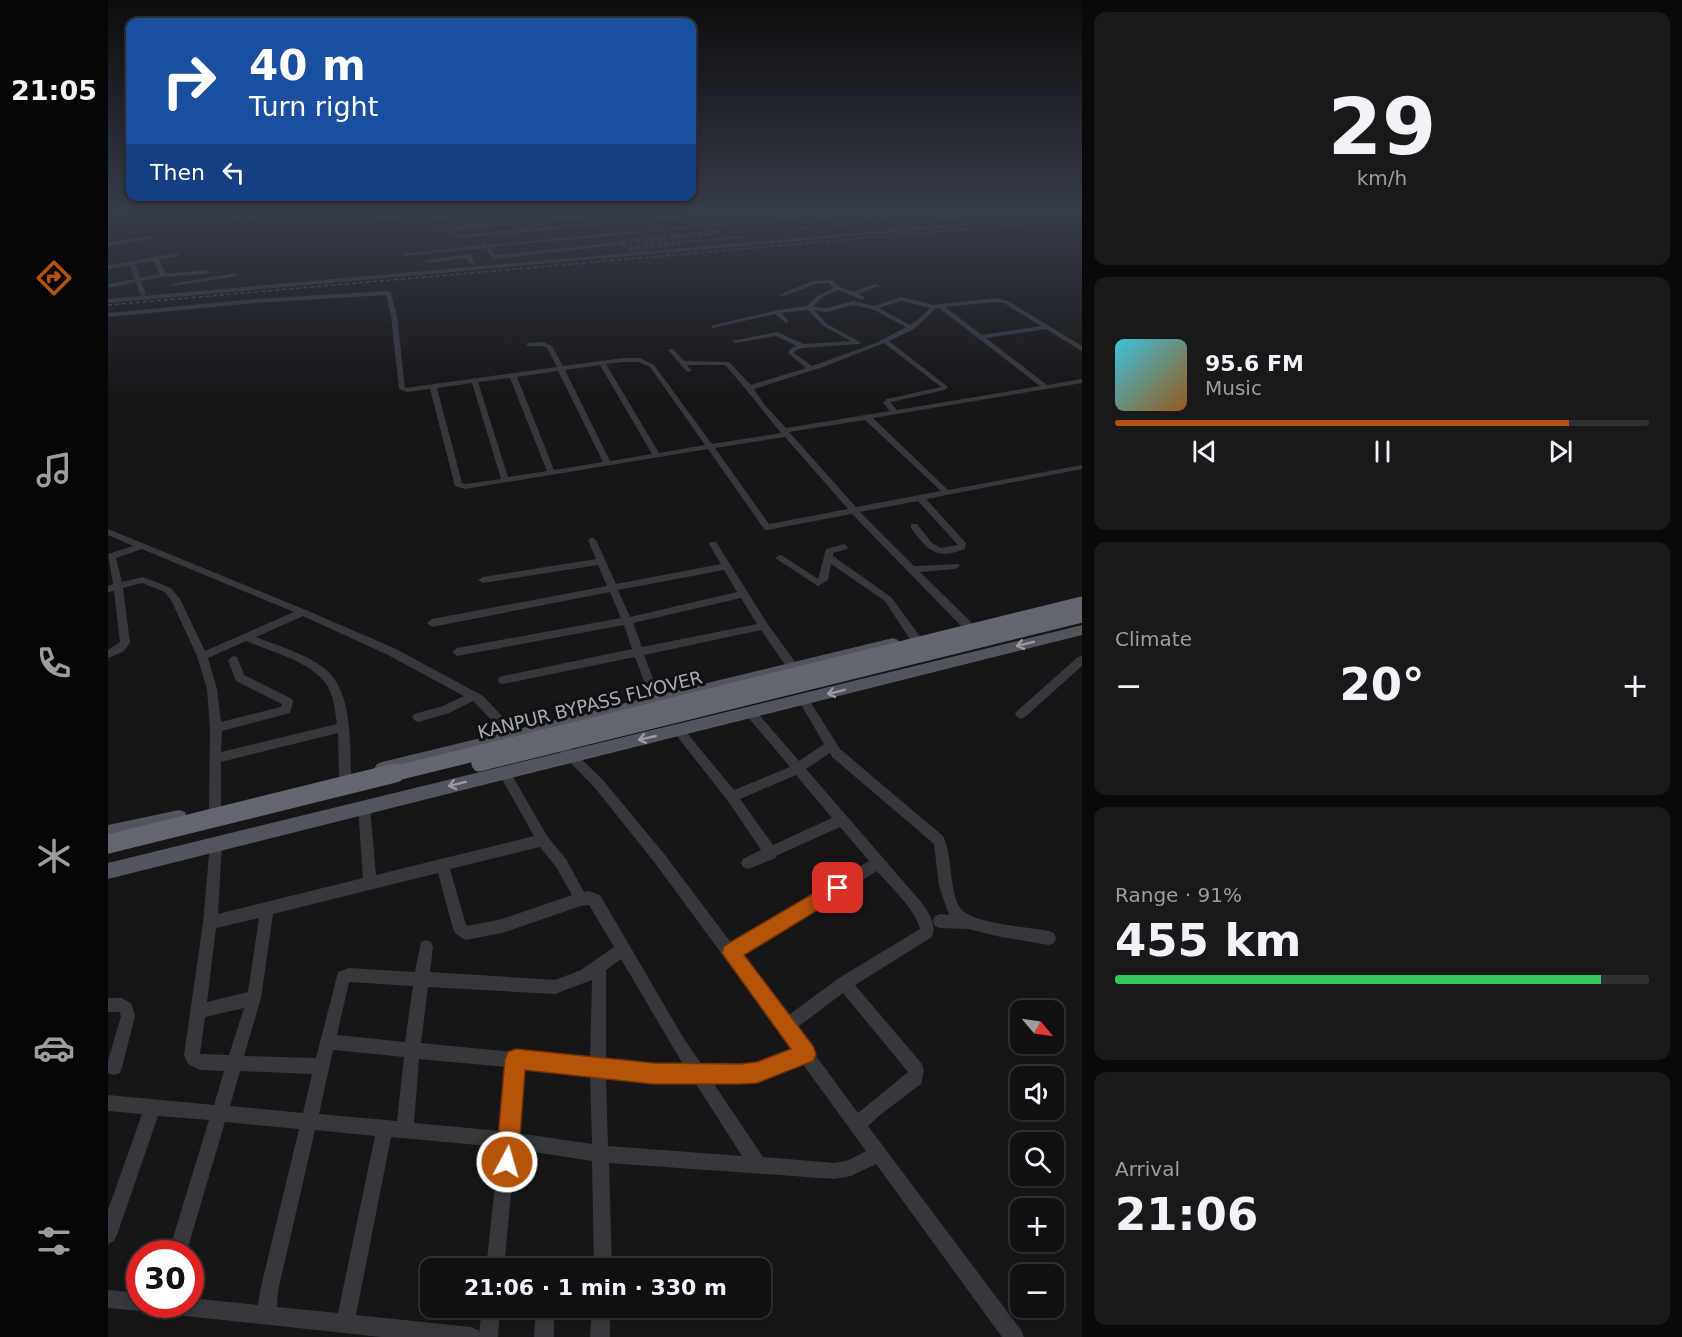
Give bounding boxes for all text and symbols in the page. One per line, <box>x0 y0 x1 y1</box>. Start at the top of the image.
text: 40 m <box>249 41 366 90</box>
icon: right <box>150 42 228 120</box>
text: 21:05 <box>11 75 97 106</box>
text: 29 <box>1328 82 1436 172</box>
text: Turn right <box>249 91 378 122</box>
icon: left <box>217 156 250 189</box>
text: Then <box>150 160 205 185</box>
text: km/h <box>1357 166 1407 190</box>
icon: directions <box>33 257 75 299</box>
text: 95.6 FM <box>1205 351 1304 376</box>
text: Music <box>1205 376 1262 400</box>
icon: previous <box>1188 435 1221 468</box>
icon: pause <box>1366 435 1399 468</box>
icon: next <box>1544 435 1577 468</box>
icon: music <box>33 449 75 491</box>
text: Climate <box>1115 627 1192 651</box>
one-way arrow <box>1016 639 1035 651</box>
icon: phone <box>33 642 75 684</box>
text: 20° <box>1339 658 1425 711</box>
street label: KANPUR BYPASS FLYOVER <box>475 666 704 743</box>
text: − <box>1115 666 1143 705</box>
text: + <box>1621 666 1649 705</box>
one-way arrow <box>827 687 846 699</box>
one-way arrow <box>637 732 656 744</box>
one-way arrow <box>448 778 467 790</box>
icon: climate <box>33 835 75 877</box>
pin <box>812 862 863 913</box>
icon: arrive <box>821 871 854 904</box>
text: Range · 91% <box>1115 883 1242 907</box>
text: 455 km <box>1115 914 1301 967</box>
north arrow <box>1010 1000 1064 1054</box>
map controls <box>1010 1000 1064 1318</box>
icon: car <box>33 1027 75 1069</box>
button: sound <box>1010 1066 1064 1120</box>
position arrow <box>475 1130 539 1194</box>
button: search <box>1010 1132 1064 1186</box>
text: Arrival <box>1115 1157 1180 1181</box>
text: 21:06 <box>1115 1188 1258 1241</box>
button: + <box>1010 1198 1064 1252</box>
icon: filters <box>33 1220 75 1262</box>
speed limit sign: 30 <box>126 1240 204 1318</box>
button: − <box>1010 1264 1064 1318</box>
text: 21:06 · 1 min · 330 m <box>464 1275 727 1300</box>

